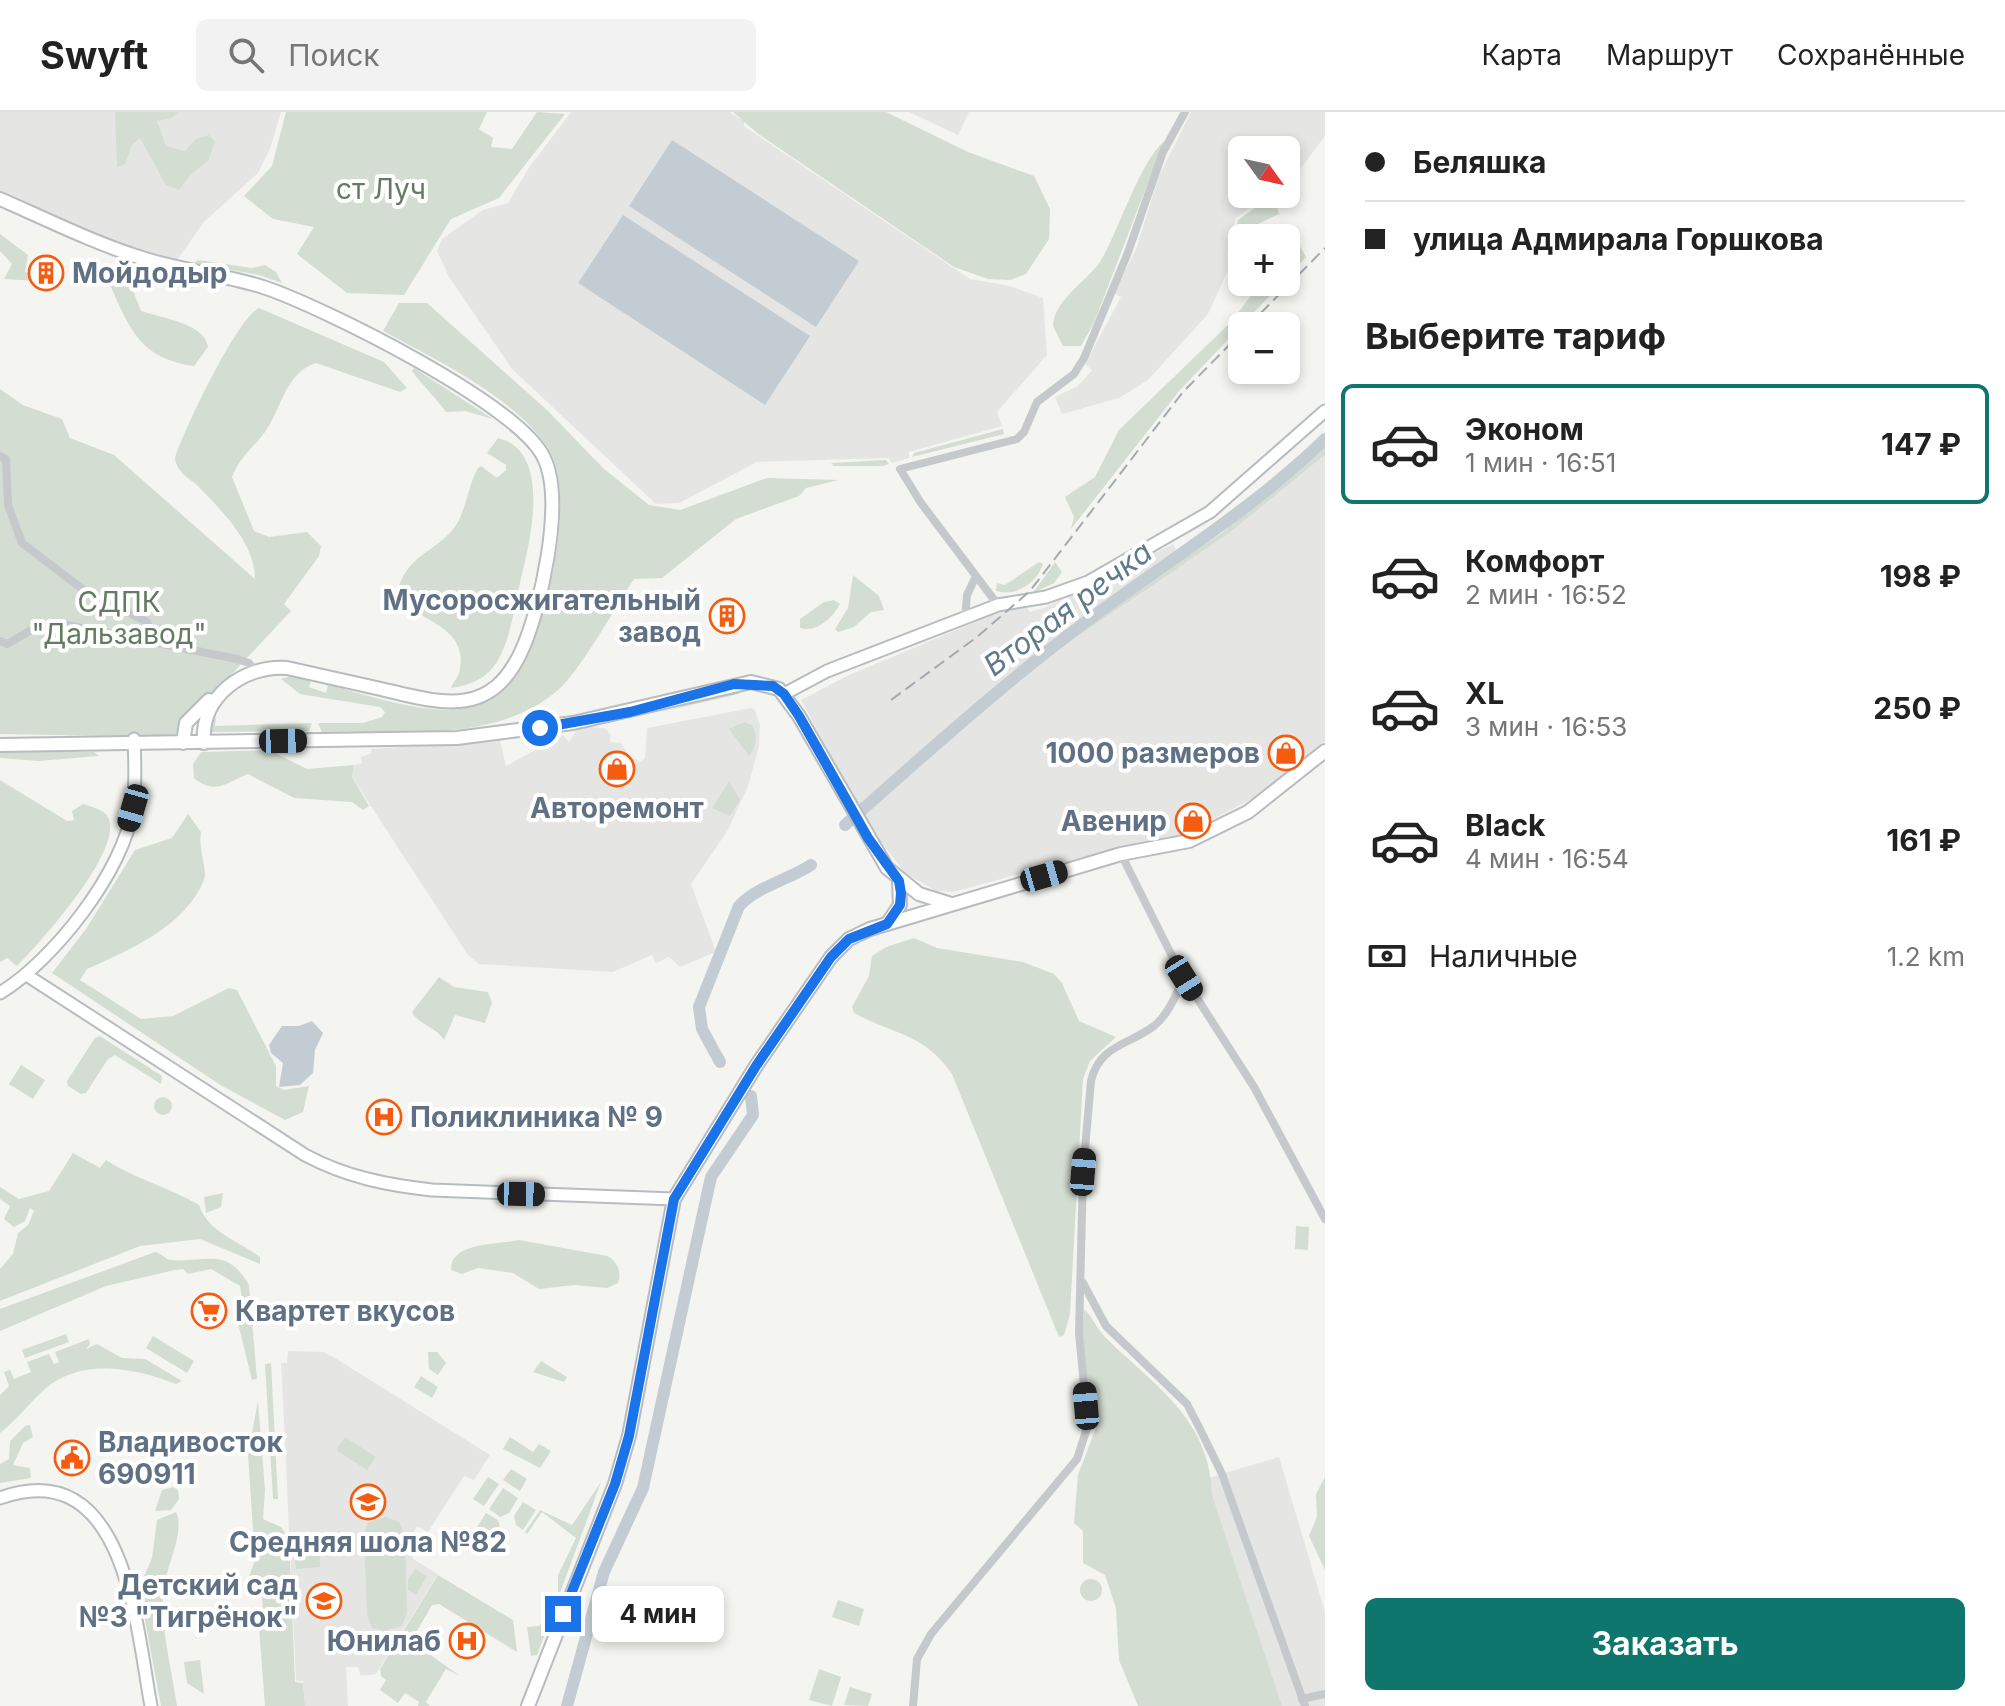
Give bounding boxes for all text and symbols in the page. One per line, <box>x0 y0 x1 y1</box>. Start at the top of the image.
search box <box>196 19 756 91</box>
text: Swyft <box>40 32 148 78</box>
icon: search <box>224 33 268 77</box>
text: Поиск <box>288 37 380 73</box>
text: Карта <box>1482 38 1562 72</box>
text: Маршрут <box>1606 38 1733 72</box>
text: Сохранённые <box>1777 38 1965 72</box>
north arrow <box>1228 136 1300 208</box>
map controls <box>1228 136 1300 384</box>
text: Беляшка <box>1413 144 1546 180</box>
park label: ст Луч <box>336 172 426 206</box>
text: улица Адмирала Горшкова <box>1413 221 1824 257</box>
button: + <box>1228 224 1300 296</box>
building icon: Мойдодыр <box>27 254 65 292</box>
place label: Мойдодыр <box>72 256 228 290</box>
button: − <box>1228 312 1300 384</box>
text: Выберите тариф <box>1365 314 1666 358</box>
icon: car <box>1369 408 1441 480</box>
text: Эконом <box>1465 411 1584 447</box>
text: 147 ₽ <box>1881 426 1961 462</box>
text: 1 мин · 16:51 <box>1465 447 1616 478</box>
water label: Вторая речка <box>976 533 1159 683</box>
icon: car <box>1369 540 1441 612</box>
text: Комфорт <box>1465 543 1604 579</box>
text: 198 ₽ <box>1880 558 1961 594</box>
text: 2 мин · 16:52 <box>1465 579 1627 610</box>
place label: Мусоросжигательный завод <box>383 583 701 649</box>
park label: СДПК "Дальзавод" <box>32 585 206 651</box>
building icon: Мусоросжигательный завод <box>708 597 746 635</box>
icon: car <box>1369 672 1441 744</box>
text: XL <box>1465 675 1504 711</box>
text: 250 ₽ <box>1873 690 1961 726</box>
route start <box>522 710 558 746</box>
text: 3 мин · 16:53 <box>1465 711 1627 742</box>
car <box>259 729 307 753</box>
shop icon: 1000 размеров <box>1267 734 1305 772</box>
place label: 1000 размеров <box>1046 736 1260 770</box>
shop icon: Авторемонт <box>598 750 636 788</box>
car <box>115 782 151 834</box>
place label: Авторемонт <box>530 791 704 825</box>
shop icon: Авенир <box>1174 802 1212 840</box>
place label: Авенир <box>1061 804 1167 838</box>
icon: car <box>1369 804 1441 876</box>
text: Black <box>1465 807 1545 843</box>
text: 161 ₽ <box>1886 822 1961 858</box>
text: 4 мин · 16:54 <box>1465 843 1629 874</box>
car <box>1018 858 1070 894</box>
icon: cash <box>1365 934 1409 978</box>
text: Наличные <box>1429 938 1578 974</box>
text: 1.2 km <box>1887 941 1965 972</box>
car <box>1161 951 1207 1005</box>
hospital icon: Поликлиника № 9 <box>365 1098 403 1136</box>
place label: Поликлиника № 9 <box>410 1100 663 1134</box>
car <box>1069 1147 1097 1197</box>
car <box>497 1182 545 1206</box>
supermarket icon: Квартет вкусов <box>190 1292 228 1330</box>
place label: Квартет вкусов <box>235 1294 455 1328</box>
car <box>1072 1381 1100 1431</box>
place label: Владивосток 690911 <box>98 1425 283 1491</box>
public building icon: Владивосток 690911 <box>53 1439 91 1477</box>
school or university icon: Средняя шола №82 <box>349 1483 387 1521</box>
place label: Средняя шола №82 <box>229 1525 507 1559</box>
place label: Детский сад №3 "Тигрёнок" <box>79 1568 298 1634</box>
school or university icon: Детский сад №3 "Тигрёнок" <box>305 1582 343 1620</box>
callout: 4 мин <box>591 1586 723 1642</box>
route end <box>545 1596 581 1632</box>
text: 4 мин <box>619 1598 697 1629</box>
button: Заказать <box>1365 1598 1965 1690</box>
hospital icon: Юнилаб <box>448 1622 486 1660</box>
place label: Юнилаб <box>327 1624 441 1658</box>

